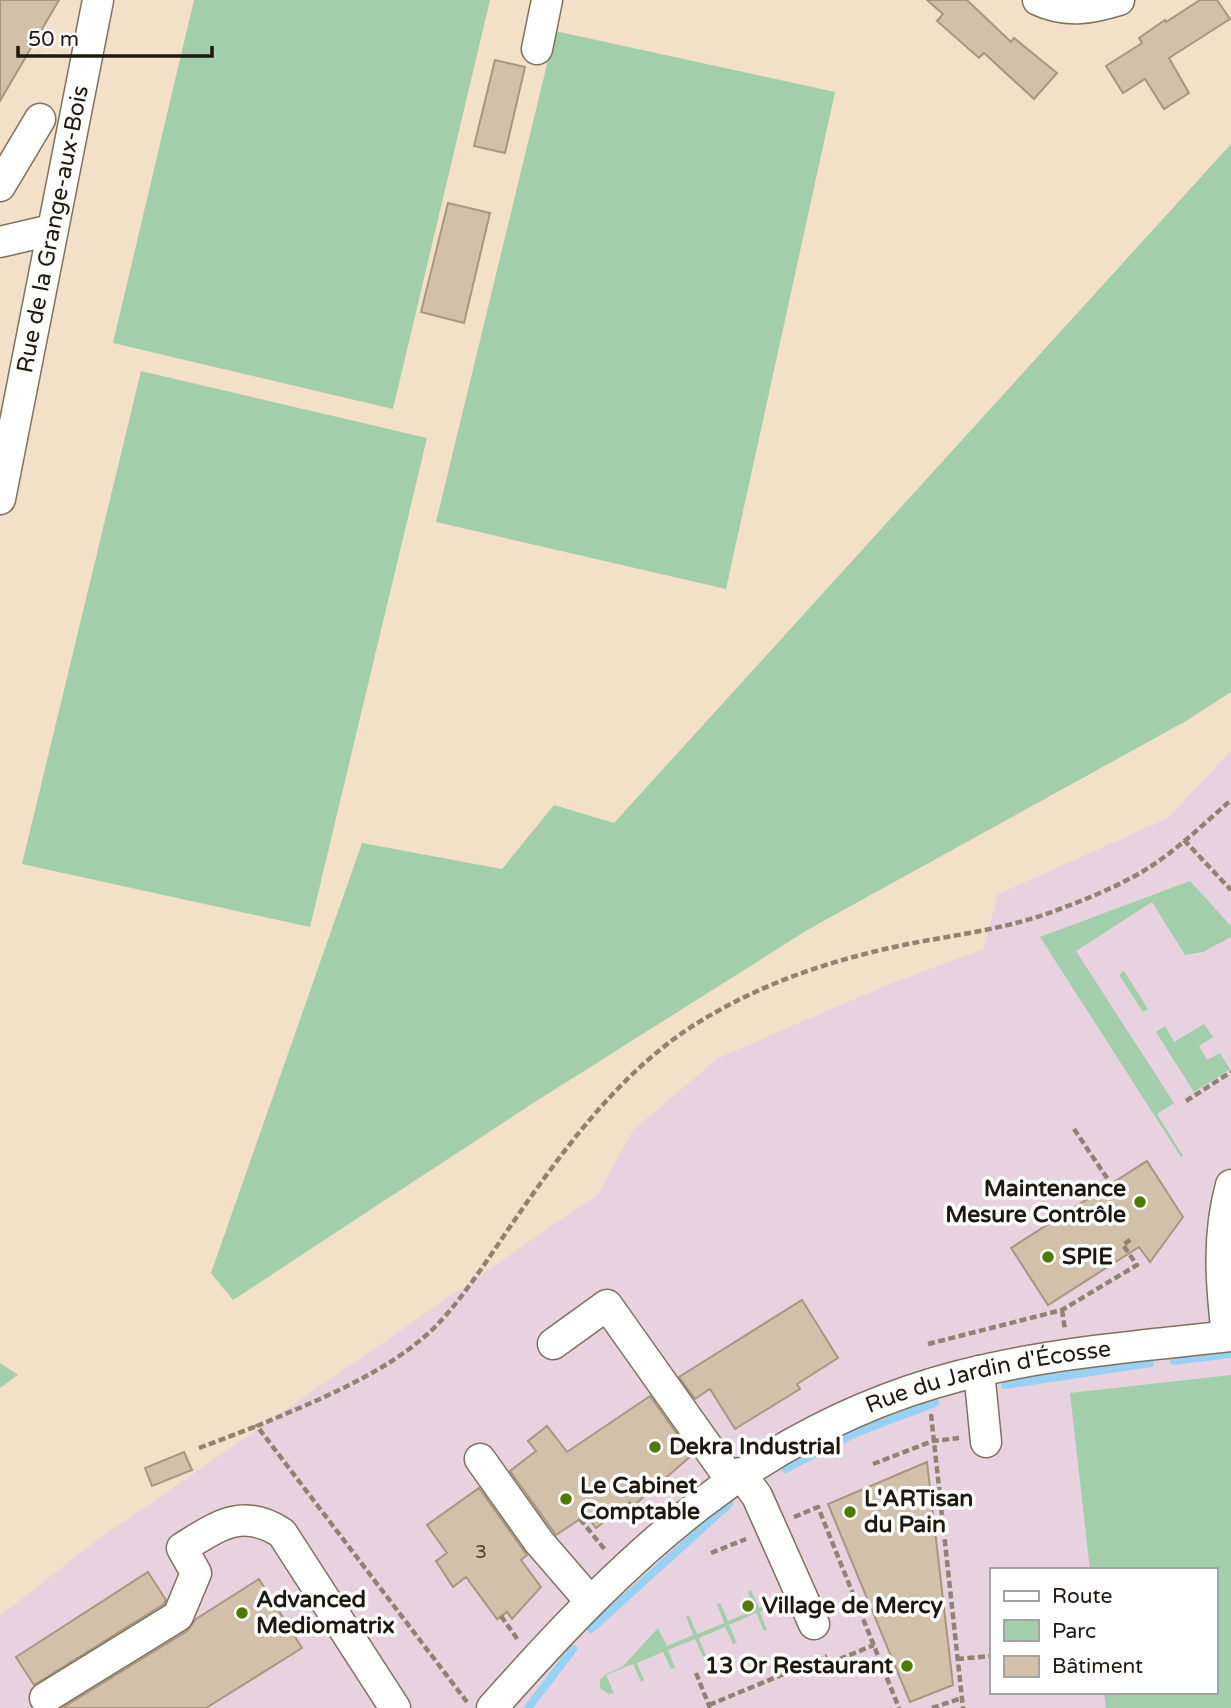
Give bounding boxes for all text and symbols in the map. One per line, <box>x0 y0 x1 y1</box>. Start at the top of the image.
scale bar <box>18 14 212 58</box>
text: 50 m <box>28 27 79 52</box>
street label: Rue de la Grange-aux-Bois <box>11 83 95 375</box>
place label: Maintenance Mesure Contrôle <box>945 1175 1126 1229</box>
marker: Maintenance Mesure Contrôle <box>1132 1194 1148 1210</box>
place label: SPIE <box>1062 1243 1113 1271</box>
marker: SPIE <box>1040 1249 1056 1265</box>
street label: Rue du Jardin d'Écosse <box>861 1335 1112 1420</box>
place label: Dekra Industrial <box>669 1433 841 1461</box>
marker: Dekra Industrial <box>647 1439 663 1455</box>
place label: Le Cabinet Comptable <box>580 1472 700 1526</box>
place label: L'ARTisan du Pain <box>864 1485 973 1539</box>
marker: Le Cabinet Comptable <box>558 1491 574 1507</box>
marker: L'ARTisan du Pain <box>842 1504 858 1520</box>
house number: 3 <box>475 1541 487 1563</box>
legend <box>990 1568 1217 1694</box>
text: Route <box>1052 1584 1112 1609</box>
place label: Advanced Mediomatrix <box>256 1586 395 1640</box>
place label: Village de Mercy <box>762 1592 943 1620</box>
marker: Village de Mercy <box>740 1598 756 1614</box>
marker: Advanced Mediomatrix <box>234 1605 250 1621</box>
text: Parc <box>1052 1619 1096 1644</box>
place label: 13 Or Restaurant <box>705 1652 893 1680</box>
text: Bâtiment <box>1052 1654 1143 1679</box>
marker: 13 Or Restaurant <box>899 1658 915 1674</box>

